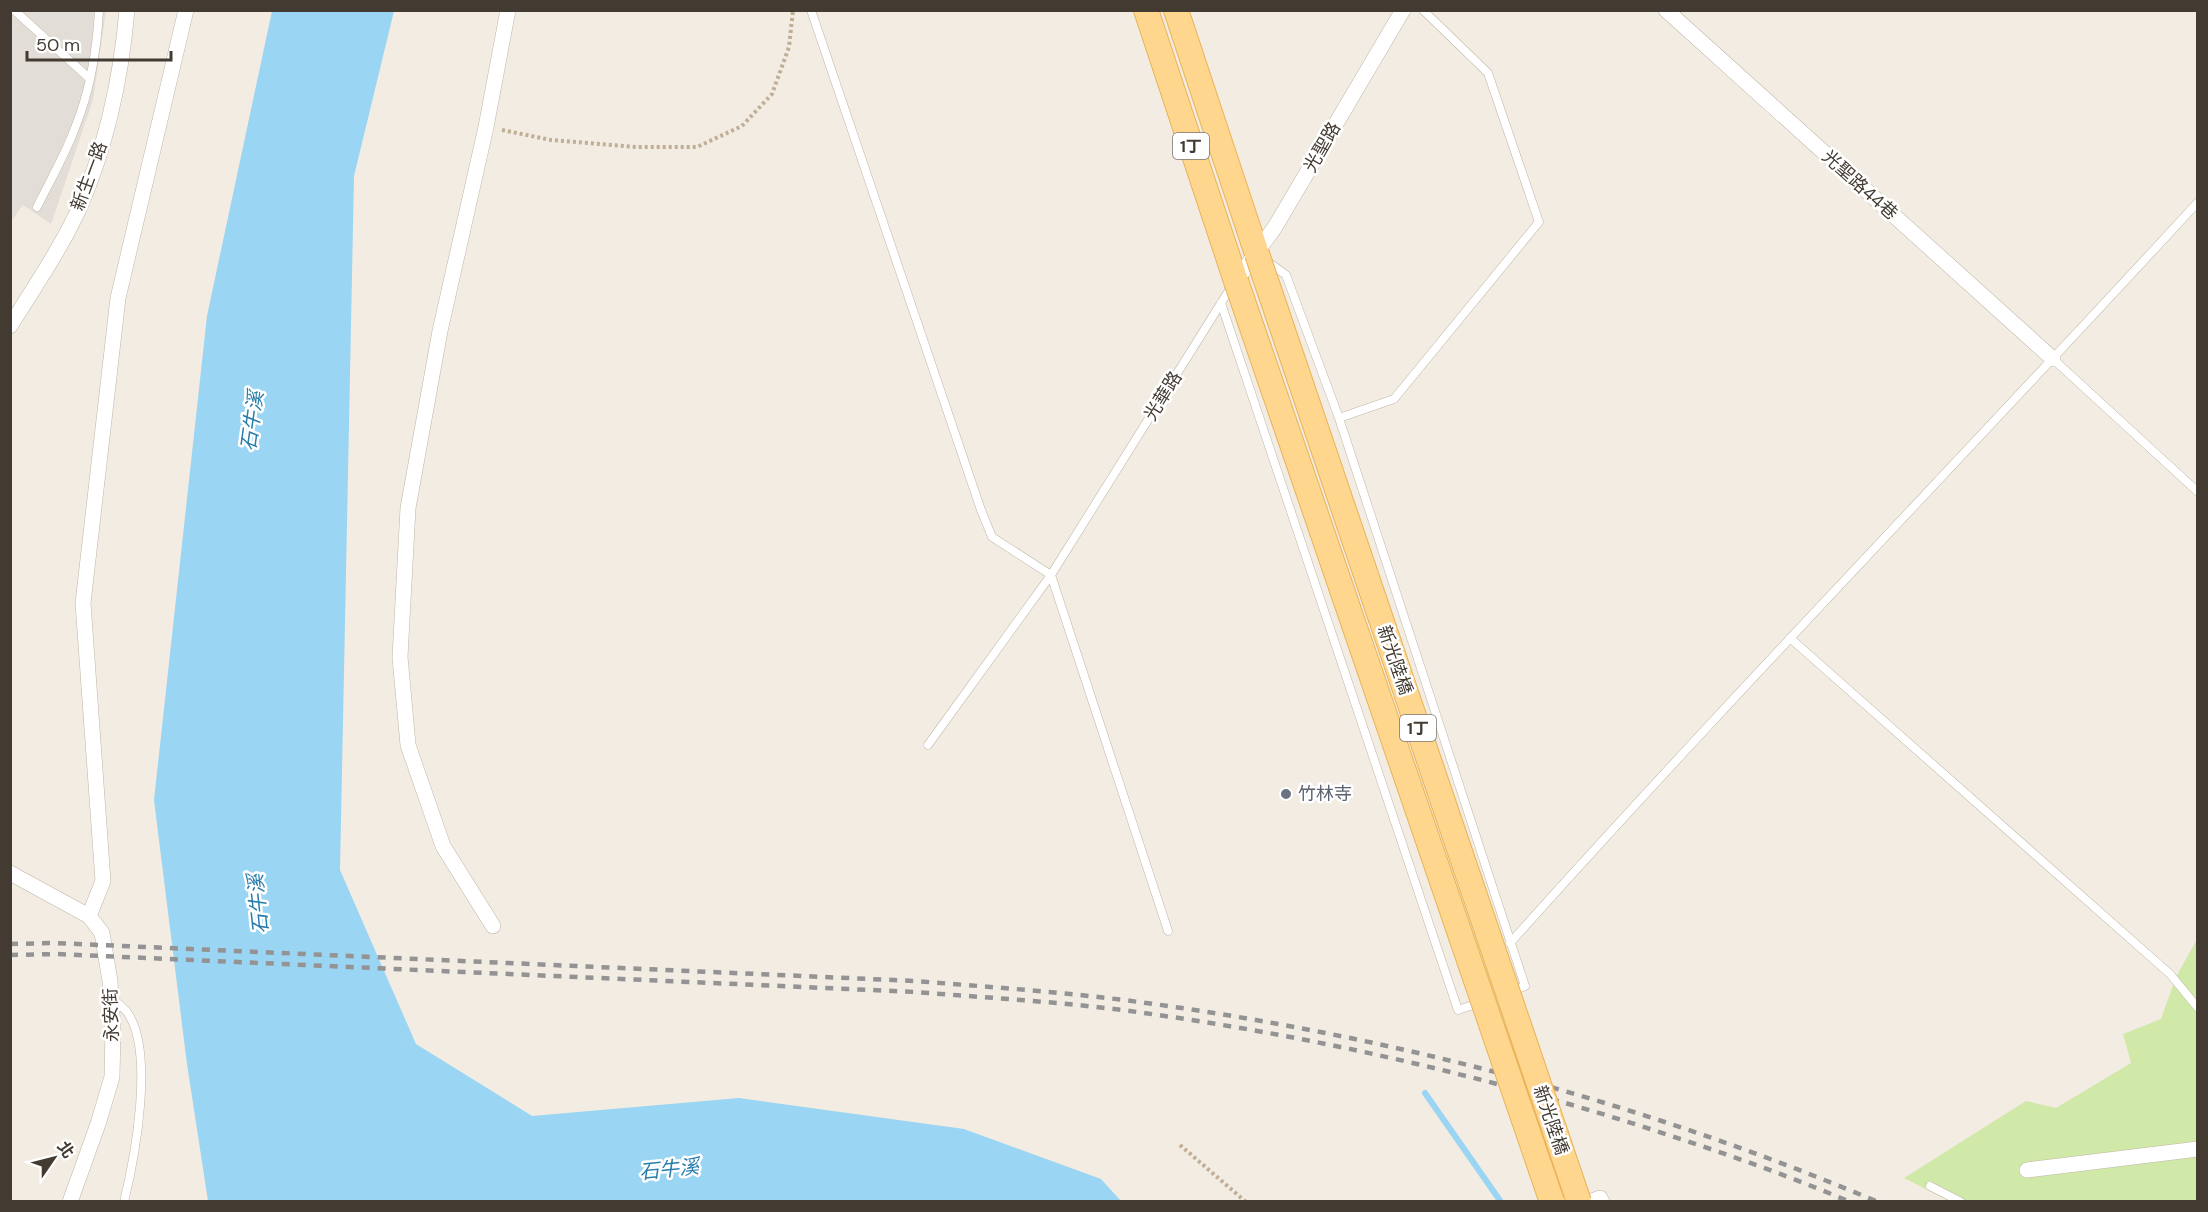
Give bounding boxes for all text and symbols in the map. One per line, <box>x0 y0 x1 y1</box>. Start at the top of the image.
scale bar <box>27 24 171 62</box>
text: 50 m <box>36 33 80 57</box>
street label: 光聖路 <box>1298 118 1346 176</box>
road number: 1丁 <box>1173 133 1209 159</box>
street label: 新生一路 <box>65 138 113 214</box>
street label: 光聖路44巷 <box>1817 145 1903 225</box>
street label: 光華路 <box>1139 367 1187 425</box>
water label: 石牛溪 <box>235 387 269 453</box>
street label: 新光陸橋 <box>1372 622 1418 698</box>
road number: 1丁 <box>1400 715 1436 741</box>
place label: 竹林寺 <box>1298 782 1352 806</box>
marker: 竹林寺 <box>1279 787 1293 801</box>
water label: 石牛溪 <box>242 870 274 935</box>
street label: 永安街 <box>98 988 124 1042</box>
street label: 新光陸橋 <box>1528 1082 1574 1158</box>
north arrow <box>24 1128 84 1188</box>
text: 北 <box>53 1137 79 1162</box>
water label: 石牛溪 <box>638 1153 703 1185</box>

